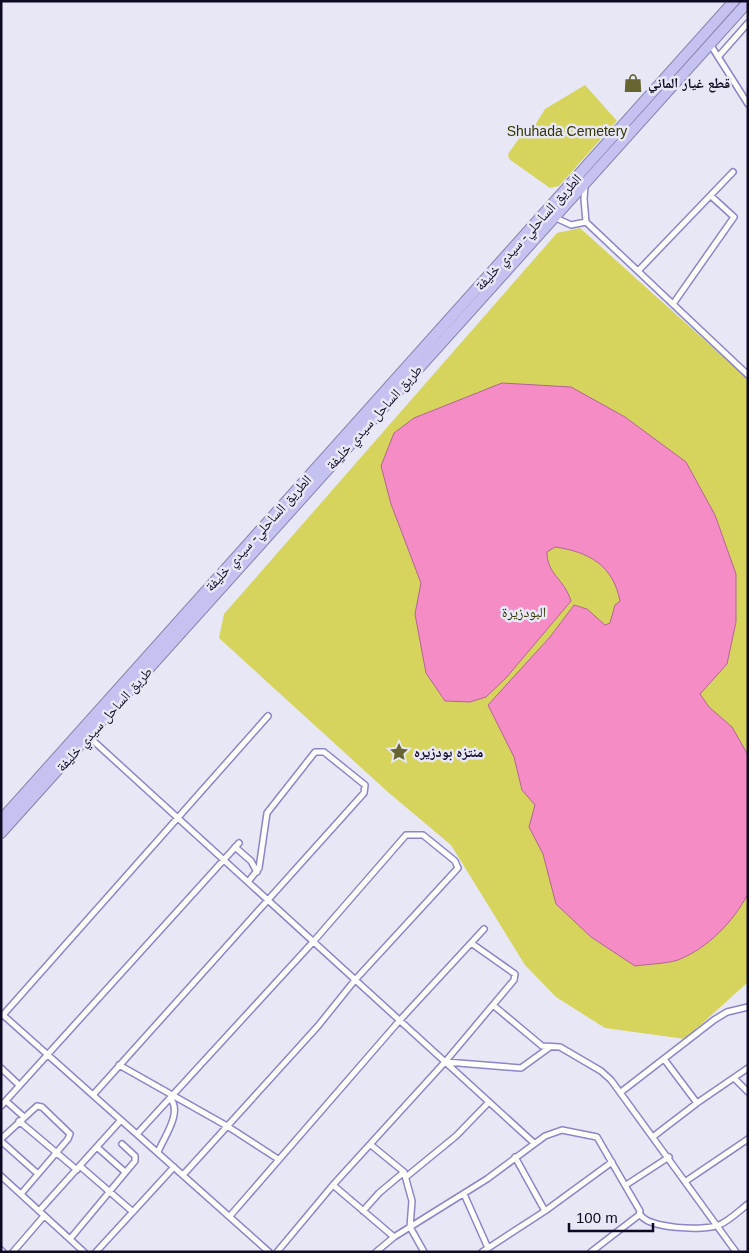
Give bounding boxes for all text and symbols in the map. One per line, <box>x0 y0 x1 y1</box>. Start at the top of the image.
shop icon: قطع غيار الماني <box>622 72 644 94</box>
place label: قطع غيار الماني <box>648 75 730 94</box>
park label: Shuhada Cemetery <box>507 123 627 139</box>
street label: الطريق الساحلي- سيدي خليفة <box>472 171 587 296</box>
street label: طريق الساحل سيدي خليفة <box>323 361 428 475</box>
street label: الطريق الساحلي- سيدي خليفة <box>202 472 317 597</box>
park label: البودزيرة <box>502 604 546 621</box>
street label: طريق الساحل سيدي خليفة <box>53 663 158 777</box>
place icon: منتزه بودزيره <box>388 741 410 763</box>
place label: منتزه بودزيره <box>414 744 483 761</box>
scale bar <box>569 1200 653 1232</box>
text: 100 m <box>576 1209 618 1226</box>

